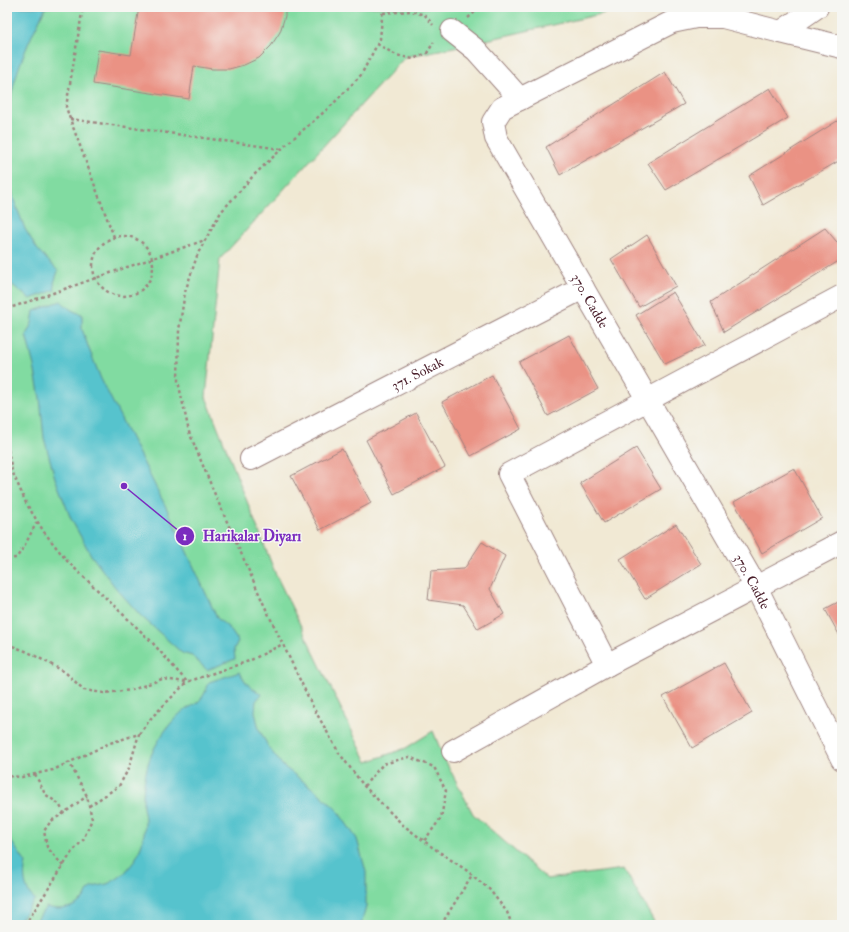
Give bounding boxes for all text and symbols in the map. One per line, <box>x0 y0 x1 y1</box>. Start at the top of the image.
street label: 370. Cadde <box>567 271 612 332</box>
street label: 371. Sokak <box>389 353 447 394</box>
callout: Harikalar Diyarı <box>175 522 309 549</box>
text: Harikalar Diyarı <box>203 527 301 547</box>
text: 1 <box>183 529 187 544</box>
street label: 370. Cadde <box>730 551 774 612</box>

